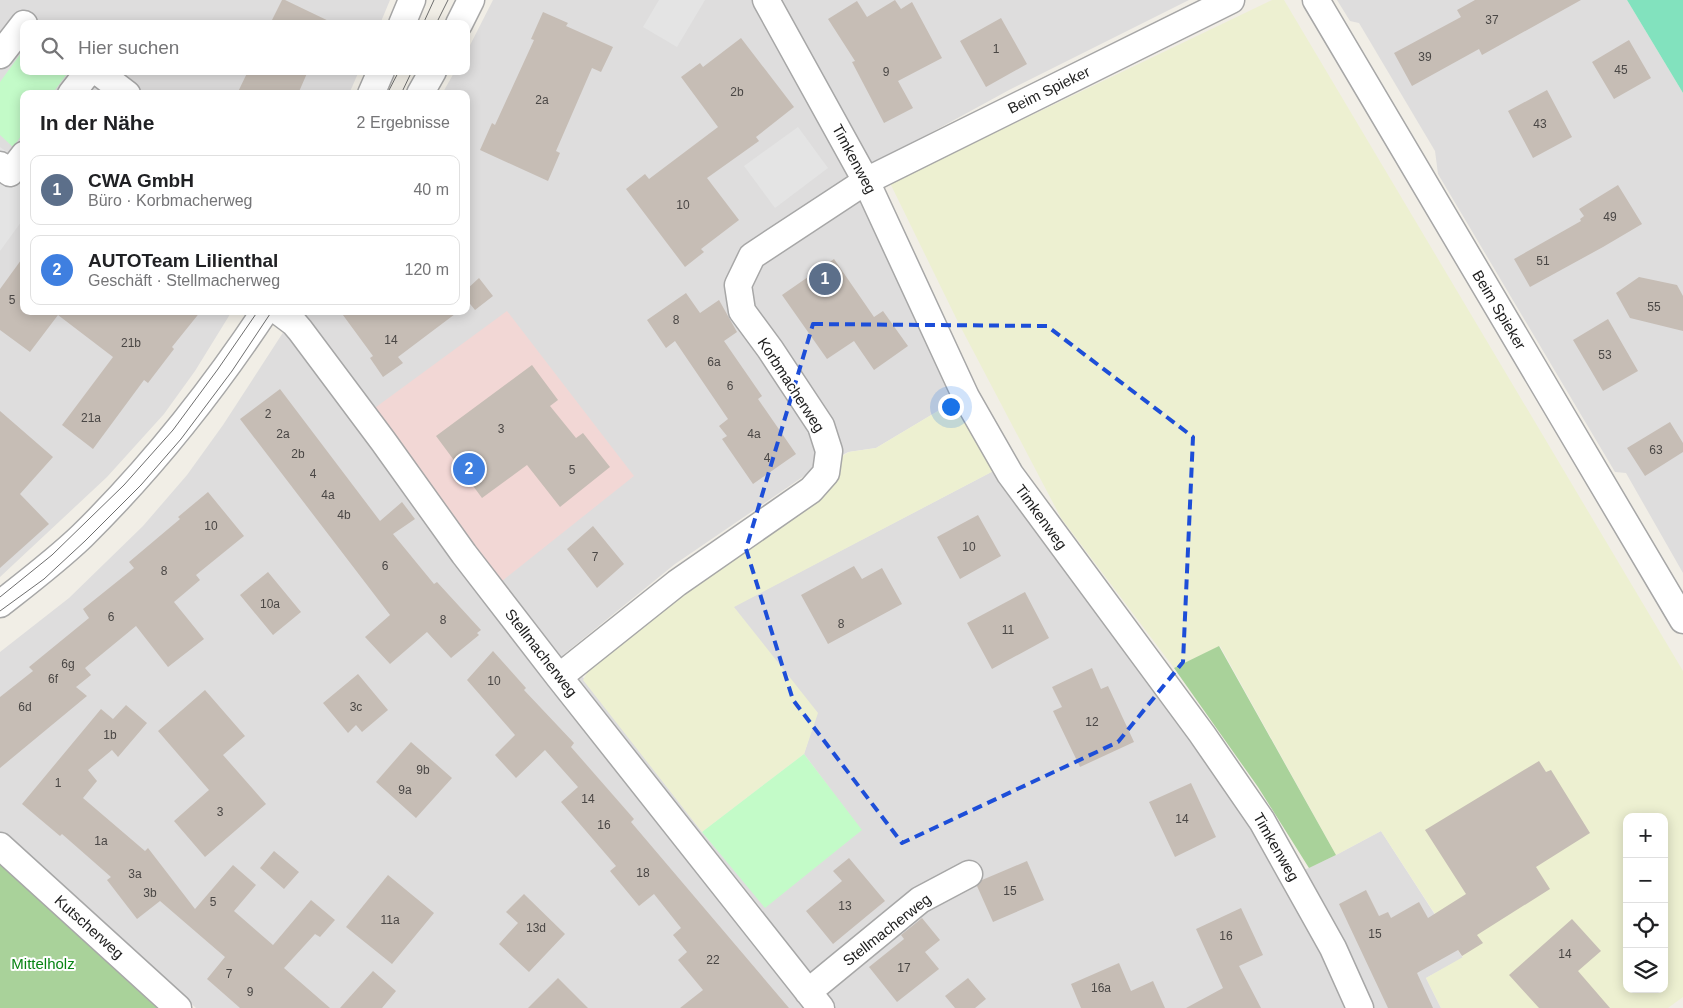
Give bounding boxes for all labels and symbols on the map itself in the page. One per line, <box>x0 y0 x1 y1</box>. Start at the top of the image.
house number: 37 <box>1485 13 1499 27</box>
house number: 1 <box>993 42 1000 56</box>
house number: 39 <box>1418 50 1432 64</box>
street label: Beim Spieker <box>1005 62 1093 117</box>
house number: 45 <box>1614 63 1628 77</box>
house number: 9 <box>883 65 890 79</box>
house number: 2b <box>730 85 744 99</box>
house number: 2a <box>535 93 549 107</box>
house number: 43 <box>1533 117 1547 131</box>
street label: Timkenweg <box>829 121 880 196</box>
house number: 10 <box>676 198 690 212</box>
house number: 49 <box>1603 210 1617 224</box>
house number: 51 <box>1536 254 1550 268</box>
pin: 1 <box>809 260 841 298</box>
street label: Beim Spieker <box>1469 267 1530 352</box>
house number: 5 <box>9 293 16 307</box>
house number: 55 <box>1647 300 1661 314</box>
house number: 8 <box>673 313 680 327</box>
house number: 14 <box>384 333 398 347</box>
street label: Korbmacherweg <box>755 334 828 435</box>
house number: 21b <box>121 336 141 350</box>
house number: 53 <box>1598 348 1612 362</box>
house number: 6a <box>707 355 721 369</box>
house number: 6 <box>727 379 734 393</box>
your location <box>938 394 964 420</box>
house number: 2 <box>265 407 272 421</box>
house number: 21a <box>81 411 101 425</box>
house number: 3 <box>498 422 505 436</box>
house number: 2a <box>276 427 290 441</box>
house number: 4a <box>747 427 761 441</box>
house number: 63 <box>1649 443 1663 457</box>
house number: 2b <box>291 447 305 461</box>
pin: 2 <box>453 450 485 488</box>
house number: 4 <box>764 451 771 465</box>
house number: 5 <box>569 463 576 477</box>
house number: 4 <box>310 467 317 481</box>
street label: Timkenweg <box>1012 481 1071 553</box>
house number: 4a <box>321 488 335 502</box>
house number: 4b <box>337 508 351 522</box>
house number: 10 <box>204 519 218 533</box>
house number: 10 <box>962 540 976 554</box>
house number: 7 <box>592 550 599 564</box>
house number: 6 <box>382 559 389 573</box>
house number: 8 <box>161 564 168 578</box>
house number: 10a <box>260 597 280 611</box>
street label: Stellmacherweg <box>502 605 581 700</box>
house number: 6 <box>108 610 115 624</box>
house number: 8 <box>440 613 447 627</box>
house number: 8 <box>838 617 845 631</box>
house number: 11 <box>1002 623 1015 637</box>
house number: 6g <box>61 657 75 671</box>
house number: 6f <box>48 672 59 686</box>
house number: 10 <box>487 674 501 688</box>
house number: 6d <box>18 700 32 714</box>
house number: 3c <box>350 700 362 714</box>
house number: 12 <box>1085 715 1099 729</box>
house number: 1b <box>103 728 117 742</box>
house number: 9b <box>416 763 430 777</box>
house number: 1 <box>55 776 62 790</box>
house number: 9a <box>398 783 412 797</box>
house number: 14 <box>581 792 595 806</box>
house number: 3 <box>217 805 224 819</box>
street label: Timkenweg <box>1250 810 1303 884</box>
house number: 14 <box>1175 812 1189 826</box>
house number: 16 <box>597 818 611 832</box>
house number: 1a <box>94 834 108 848</box>
house number: 18 <box>636 866 650 880</box>
house number: 3a <box>128 867 142 881</box>
house number: 15 <box>1003 884 1017 898</box>
house number: 3b <box>143 886 157 900</box>
street label: Stellmacherweg <box>839 890 934 969</box>
street label: Kutscherweg <box>51 891 127 962</box>
house number: 5 <box>210 895 217 909</box>
house number: 13 <box>838 899 852 913</box>
house number: 11a <box>380 913 400 927</box>
house number: 13d <box>526 921 546 935</box>
house number: 15 <box>1368 927 1382 941</box>
house number: 16 <box>1219 929 1233 943</box>
house number: 14 <box>1558 947 1572 961</box>
house number: 22 <box>706 953 720 967</box>
park label: Mittelholz <box>11 955 75 972</box>
house number: 17 <box>897 961 911 975</box>
house number: 7 <box>226 967 233 981</box>
house number: 16a <box>1091 981 1111 995</box>
house number: 9 <box>247 985 254 999</box>

